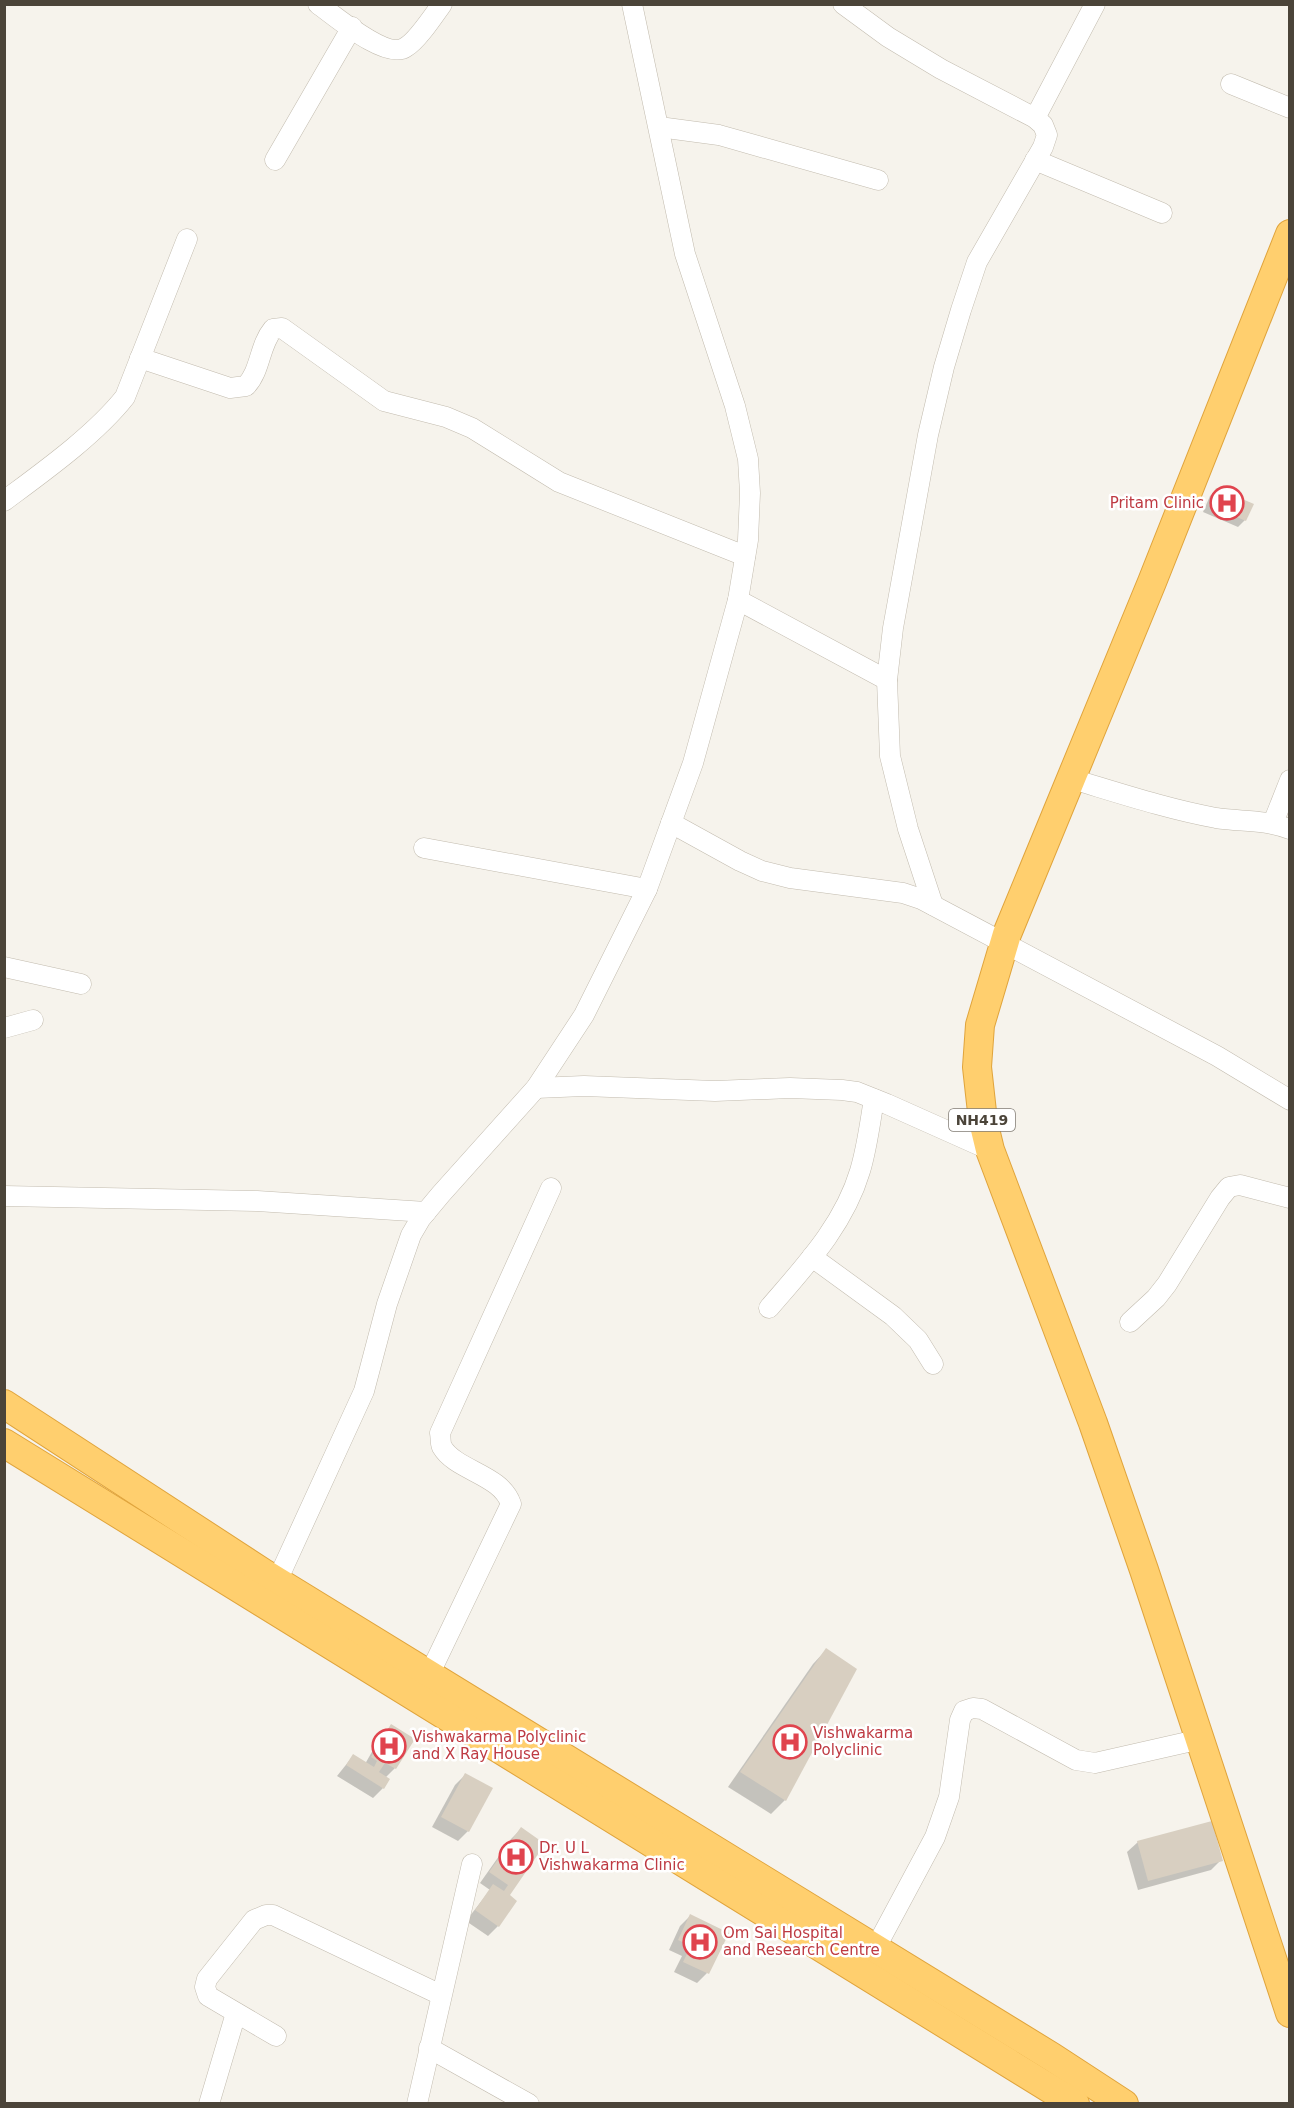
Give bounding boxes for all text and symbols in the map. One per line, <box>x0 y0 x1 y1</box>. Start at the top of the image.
hospital icon: Pritam Clinic <box>1209 485 1245 521</box>
place label: Pritam Clinic <box>1110 494 1204 512</box>
road number: NH419 <box>949 1109 1015 1131</box>
hospital icon: Vishwakarma Polyclinic <box>772 1724 808 1760</box>
place label: Vishwakarma Polyclinic <box>813 1724 913 1759</box>
hospital icon: Vishwakarma Polyclinic and X Ray House <box>371 1728 407 1764</box>
place label: Vishwakarma Polyclinic and X Ray House <box>412 1728 586 1763</box>
hospital icon: Dr. U L Vishwakarma Clinic <box>498 1839 534 1875</box>
place label: Dr. U L Vishwakarma Clinic <box>539 1839 685 1874</box>
hospital icon: Om Sai Hospital and Research Centre <box>682 1924 718 1960</box>
place label: Om Sai Hospital and Research Centre <box>723 1924 880 1959</box>

